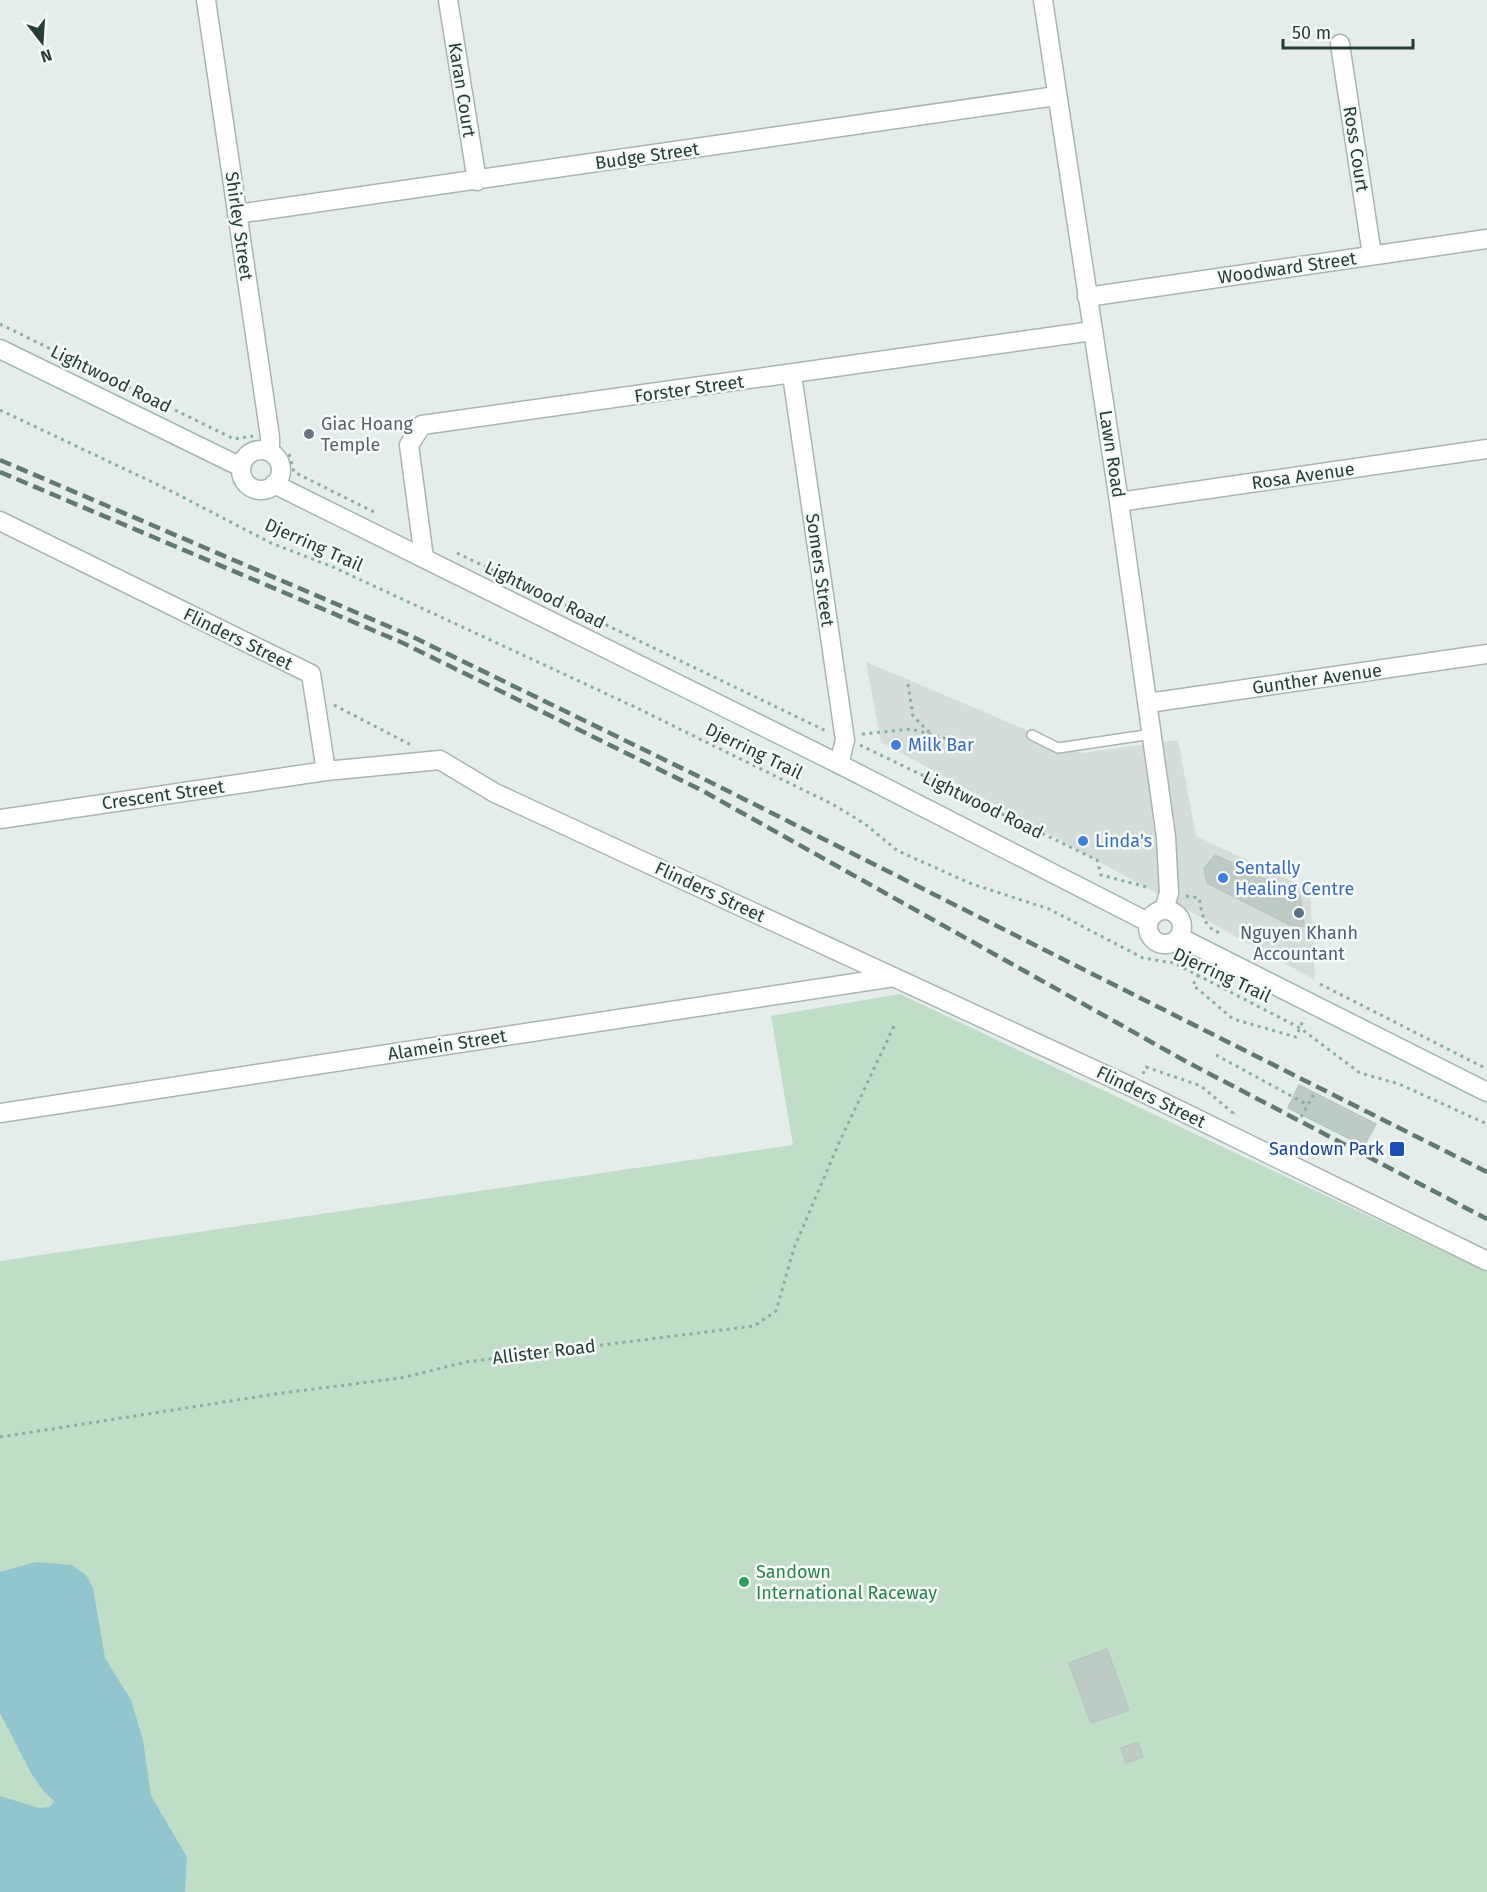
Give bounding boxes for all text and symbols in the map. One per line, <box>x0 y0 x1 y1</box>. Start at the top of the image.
north arrow <box>12 12 72 72</box>
scale bar <box>1283 12 1414 50</box>
text: 50 m <box>1292 22 1331 44</box>
street label: Karan Court <box>444 41 480 140</box>
text: N <box>38 45 54 67</box>
street label: Ross Court <box>1338 104 1374 194</box>
street label: Budge Street <box>594 138 701 174</box>
street label: Shirley Street <box>220 170 258 282</box>
street label: Woodward Street <box>1216 247 1358 289</box>
street label: Lightwood Road <box>47 340 175 418</box>
street label: Forster Street <box>633 370 746 408</box>
street label: Lawn Road <box>1094 409 1130 499</box>
place label: Giac Hoang Temple <box>321 413 414 456</box>
marker: Giac Hoang Temple <box>302 427 316 441</box>
street label: Rosa Avenue <box>1250 458 1356 494</box>
street label: Somers Street <box>801 512 839 629</box>
street label: Djerring Trail <box>261 514 367 576</box>
street label: Lightwood Road <box>481 556 609 634</box>
street label: Flinders Street <box>180 603 297 675</box>
street label: Gunther Avenue <box>1251 659 1383 699</box>
street label: Djerring Trail <box>702 718 806 784</box>
place label: Milk Bar <box>908 734 974 756</box>
marker: Milk Bar <box>889 738 903 752</box>
street label: Lightwood Road <box>919 766 1047 844</box>
street label: Crescent Street <box>100 775 226 814</box>
place label: Linda's <box>1095 830 1152 852</box>
marker: Linda's <box>1076 834 1090 848</box>
street label: Flinders Street <box>652 857 769 927</box>
place label: Sentally Healing Centre <box>1235 857 1354 900</box>
marker: Sentally Healing Centre <box>1216 871 1230 885</box>
marker: Nguyen Khanh Accountant <box>1292 906 1306 920</box>
place label: Nguyen Khanh Accountant <box>1240 922 1358 965</box>
street label: Djerring Trail <box>1170 943 1274 1007</box>
street label: Alamein Street <box>386 1025 508 1065</box>
street label: Flinders Street <box>1093 1061 1210 1133</box>
place label: Sandown Park <box>1269 1138 1385 1160</box>
marker: Sandown Park <box>1388 1140 1406 1158</box>
street label: Allister Road <box>491 1335 597 1369</box>
place label: Sandown International Raceway <box>756 1561 937 1604</box>
marker: Sandown International Raceway <box>737 1575 751 1589</box>

